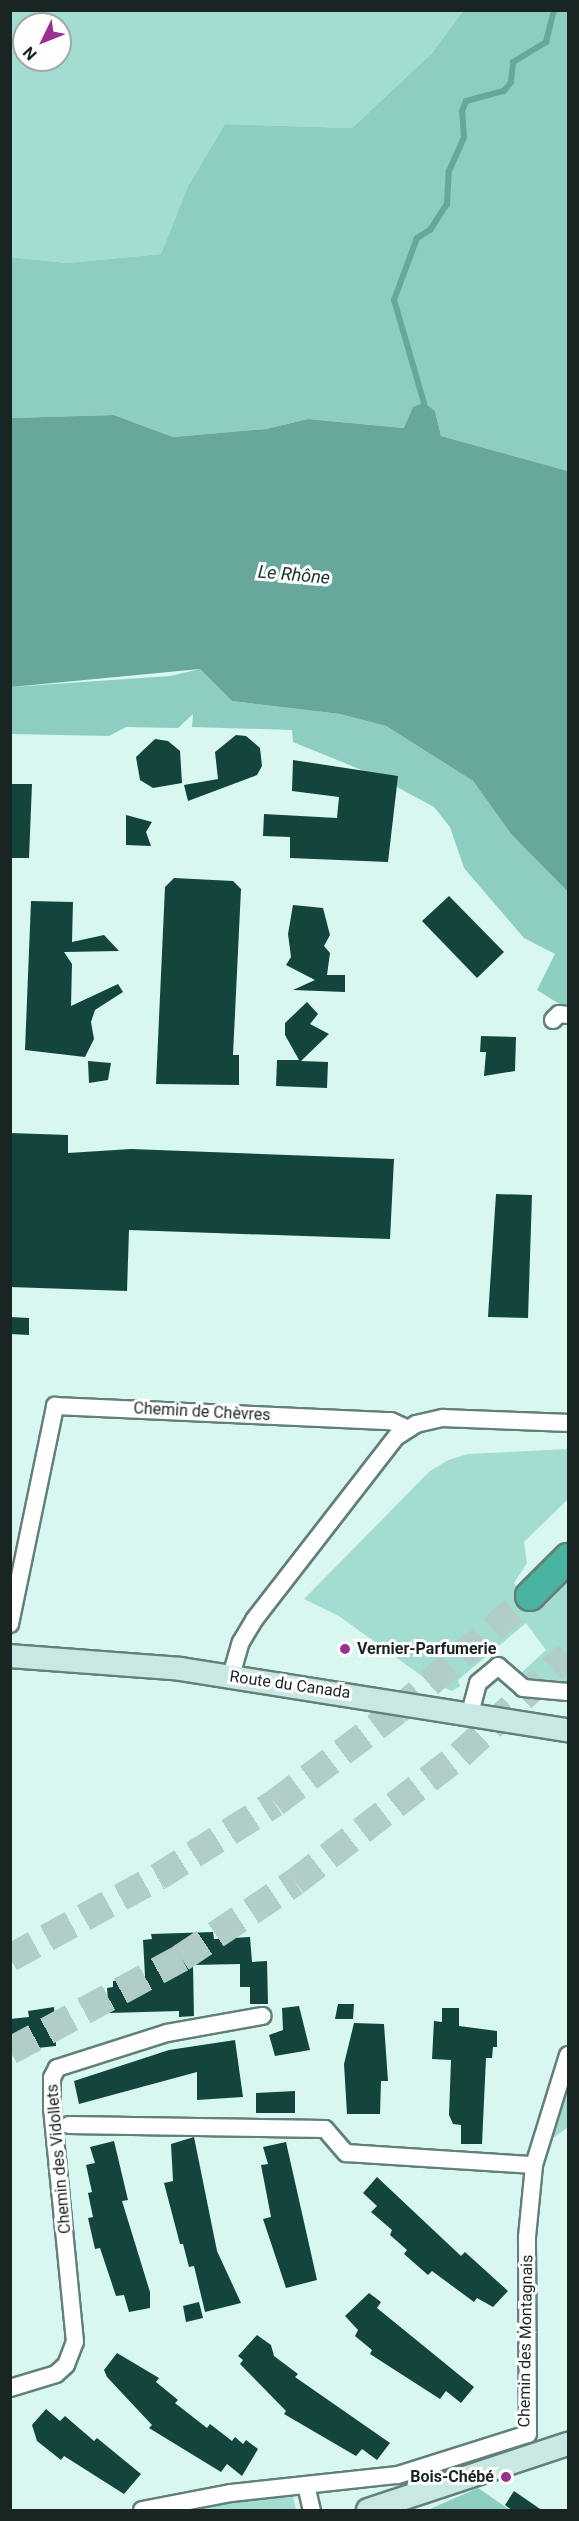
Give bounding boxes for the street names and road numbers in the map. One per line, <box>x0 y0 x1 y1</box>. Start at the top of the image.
street label: Chemin de Chèvres <box>133 1399 271 1425</box>
street label: Route du Canada <box>228 1667 352 1703</box>
street label: Chemin des Vidollets <box>43 2083 75 2235</box>
street label: Chemin des Montagnais <box>515 2254 537 2428</box>

